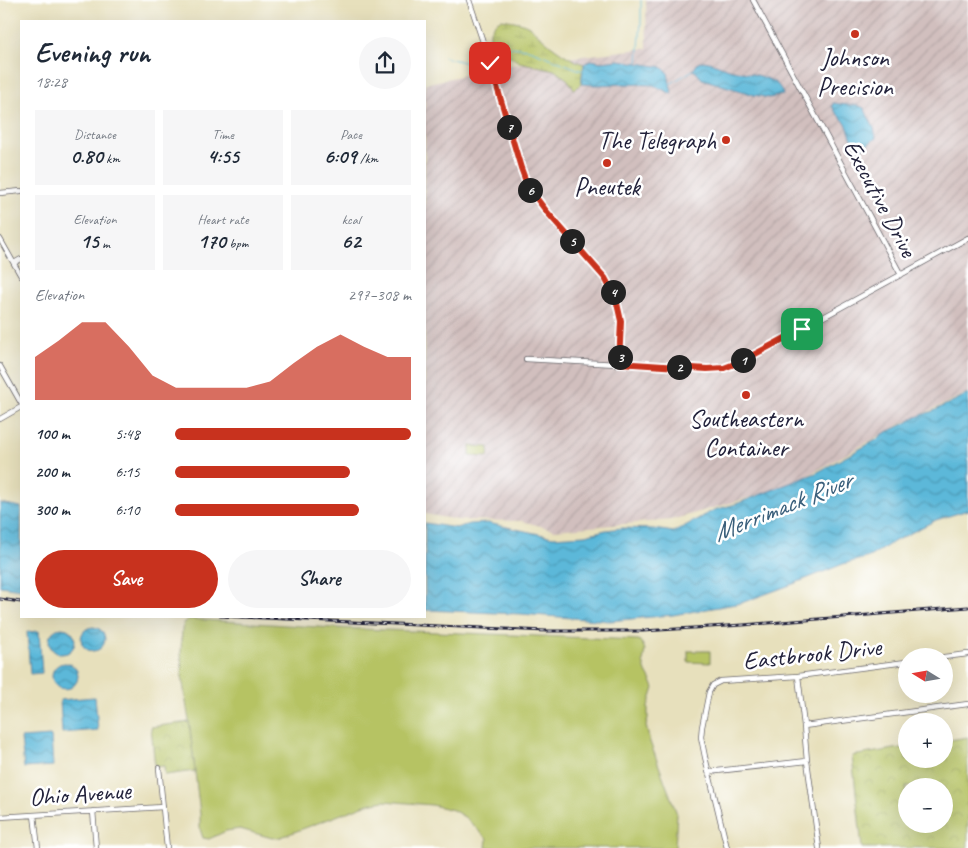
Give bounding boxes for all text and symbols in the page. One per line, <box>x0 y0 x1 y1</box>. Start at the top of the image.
marker: Johnson Precision <box>849 28 861 40</box>
text: Evening run <box>35 35 150 70</box>
button: share <box>359 37 411 89</box>
pin <box>469 42 511 84</box>
place label: Johnson Precision <box>817 42 893 103</box>
icon: check <box>476 49 504 77</box>
text: 18:28 <box>35 72 67 92</box>
pin: 7 <box>496 114 522 140</box>
text: 7 <box>506 119 513 136</box>
place label: The Telegraph <box>598 125 717 157</box>
text: Distance <box>74 126 116 143</box>
text: Time <box>212 126 234 143</box>
text: Pace <box>340 126 362 143</box>
marker: The Telegraph <box>720 134 732 146</box>
street label: Executive Drive <box>836 134 925 264</box>
text: 0.80 <box>70 143 103 169</box>
text: 4:55 <box>207 143 239 169</box>
text: 6:09 <box>324 143 357 169</box>
text: km <box>103 150 120 167</box>
text: /km <box>357 150 378 167</box>
marker: Pneutek <box>601 157 613 169</box>
place label: Pneutek <box>574 171 642 203</box>
pin: 6 <box>518 178 542 202</box>
text: 6 <box>527 182 534 199</box>
text: Elevation <box>73 211 117 228</box>
text: Heart rate <box>197 211 249 228</box>
text: kcal <box>342 211 360 228</box>
text: 15 <box>80 228 99 254</box>
text: 170 <box>198 228 226 254</box>
text: 62 <box>341 228 361 254</box>
pin: 5 <box>560 228 584 254</box>
text: 5 <box>569 233 576 250</box>
text: m <box>99 235 110 252</box>
text: bpm <box>226 235 248 252</box>
pin: 4 <box>600 280 626 304</box>
text: 4 <box>610 284 617 301</box>
text: Elevation <box>35 285 84 305</box>
text: 297–308 m <box>348 285 411 305</box>
pin <box>781 308 823 350</box>
icon: arrive <box>788 315 816 343</box>
pin: 3 <box>608 344 632 370</box>
pin: 1 <box>730 348 756 372</box>
text: 3 <box>617 349 624 366</box>
text: 1 <box>740 352 747 369</box>
pin: 2 <box>666 354 692 380</box>
text: 2 <box>676 359 683 376</box>
marker: Southeastern Container <box>740 389 752 401</box>
place label: Southeastern Container <box>689 403 805 464</box>
text: 100 m <box>35 424 70 444</box>
text: 5:48 <box>115 424 140 444</box>
text: 200 m <box>35 462 70 482</box>
text: 6:15 <box>115 462 140 482</box>
water label: Merrimack River <box>708 462 860 549</box>
text: 300 m <box>35 500 70 520</box>
text: 6:10 <box>115 500 140 520</box>
button: Save <box>35 550 218 608</box>
button: Share <box>228 550 411 608</box>
street label: Eastbrook Drive <box>742 631 884 677</box>
north arrow <box>898 648 952 702</box>
map controls <box>898 648 953 833</box>
button: + <box>898 713 953 768</box>
street label: Ohio Avenue <box>28 774 134 813</box>
button: − <box>898 778 953 833</box>

